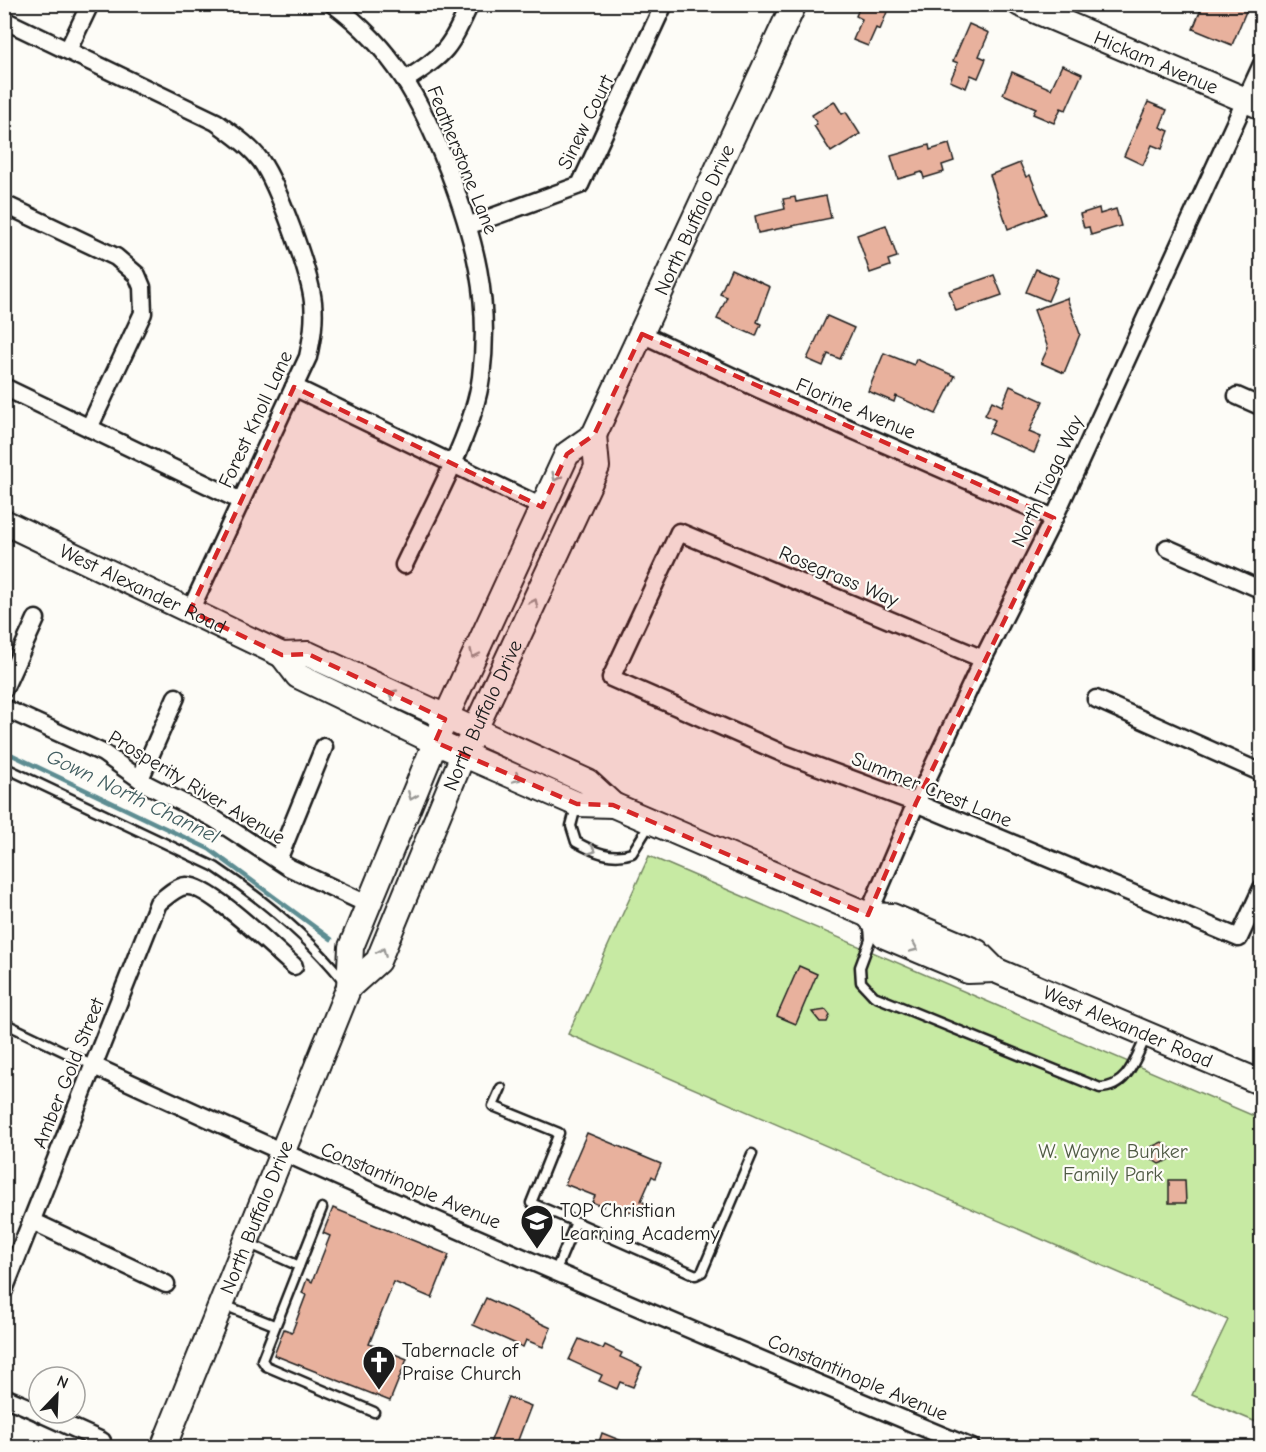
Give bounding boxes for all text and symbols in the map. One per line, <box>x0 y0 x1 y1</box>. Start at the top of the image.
street label: Hickam Avenue <box>1091 26 1221 99</box>
street label: Sinew Court <box>553 70 619 173</box>
street label: Featherstone Lane <box>422 83 503 238</box>
street label: North Buffalo Drive <box>650 141 739 299</box>
street label: Forest Knoll Lane <box>214 347 297 491</box>
street label: Florine Avenue <box>793 373 919 444</box>
street label: North Tioga Way <box>1007 411 1088 551</box>
one-way arrow <box>552 471 564 482</box>
street label: West Alexander Road <box>56 539 230 639</box>
street label: Rosegrass Way <box>776 541 902 612</box>
one-way arrow <box>526 598 538 609</box>
street label: North Buffalo Drive <box>439 636 527 794</box>
one-way arrow <box>470 648 482 659</box>
one-way arrow <box>387 689 398 701</box>
street label: Prosperity River Avenue <box>104 726 289 849</box>
water label: Gown North Channel <box>43 744 223 848</box>
street label: Summer Crest Lane <box>848 747 1015 832</box>
one-way arrow <box>511 771 522 783</box>
one-way arrow <box>407 790 419 801</box>
one-way arrow <box>586 842 597 855</box>
one-way arrow <box>908 941 919 953</box>
one-way arrow <box>374 947 386 958</box>
street label: West Alexander Road <box>1040 981 1216 1073</box>
street label: Amber Gold Street <box>28 993 110 1152</box>
street label: North Buffalo Drive <box>215 1137 298 1297</box>
street label: Constantinople Avenue <box>317 1137 504 1234</box>
park label: W. Wayne Bunker Family Park <box>1038 1140 1188 1186</box>
place label: TOP Christian Learning Academy <box>560 1199 720 1245</box>
school or university icon: TOP Christian Learning Academy <box>519 1203 555 1250</box>
street label: Constantinople Avenue <box>764 1329 951 1426</box>
place label: Tabernacle of Praise Church <box>402 1339 522 1385</box>
church icon: Tabernacle of Praise Church <box>361 1344 397 1391</box>
north arrow <box>27 1365 87 1425</box>
text: N <box>54 1372 71 1392</box>

